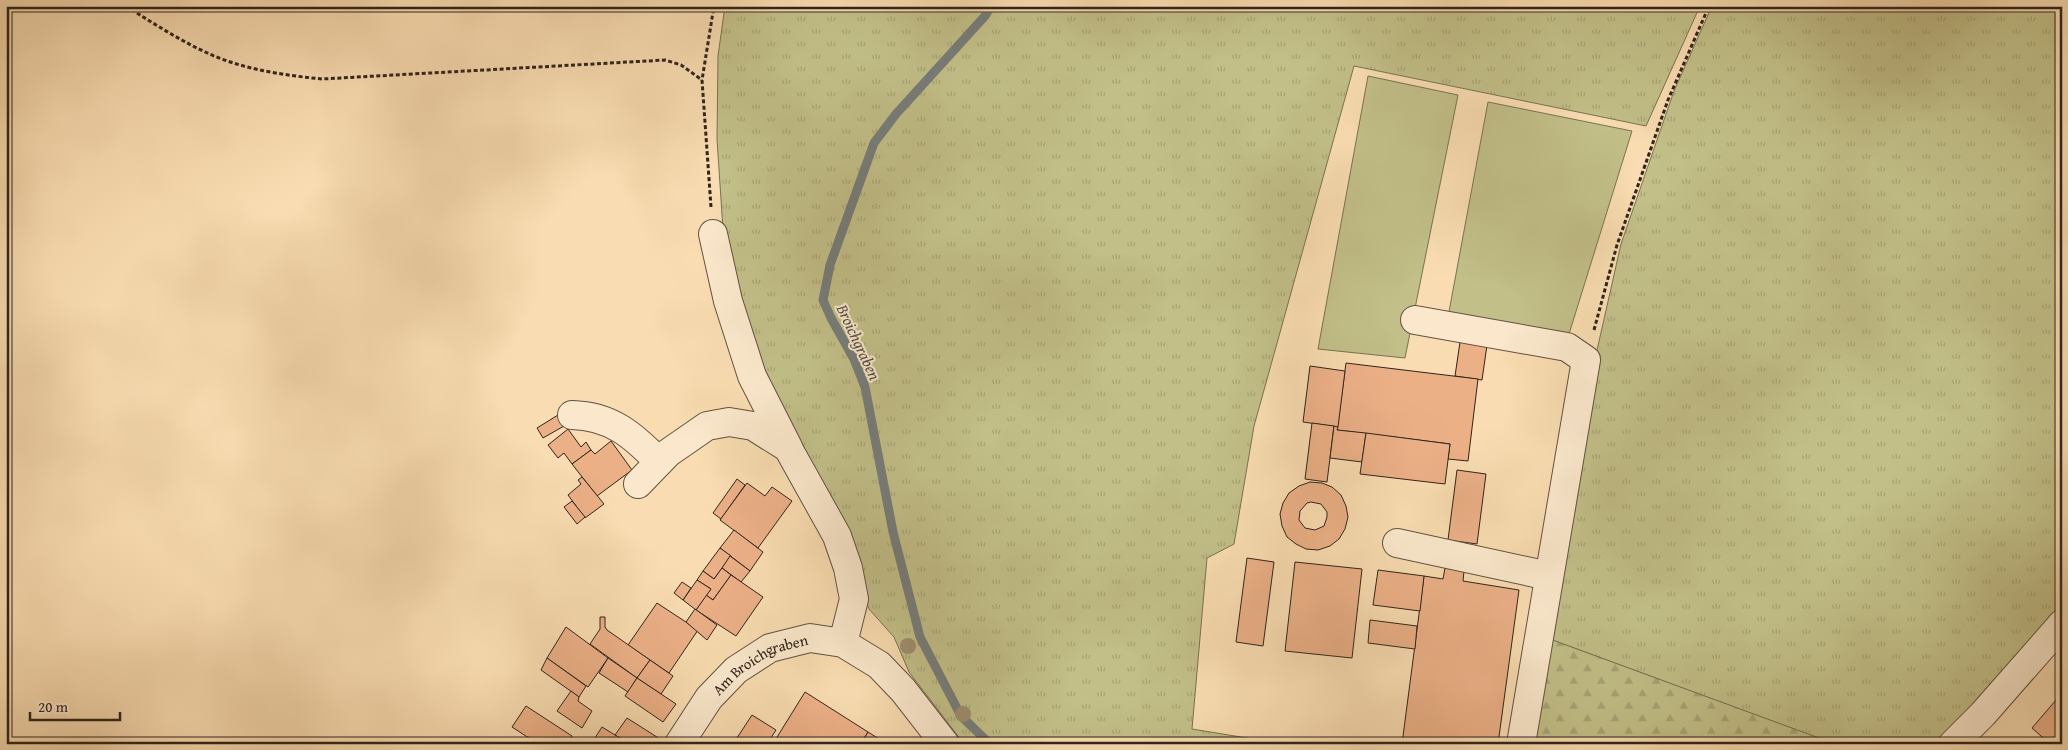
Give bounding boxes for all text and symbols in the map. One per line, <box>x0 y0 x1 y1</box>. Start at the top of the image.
water label: Broichgraben <box>830 299 887 384</box>
street label: Am Broichgraben <box>707 628 811 699</box>
scale bar <box>30 690 120 722</box>
text: 20 m <box>38 696 69 717</box>

